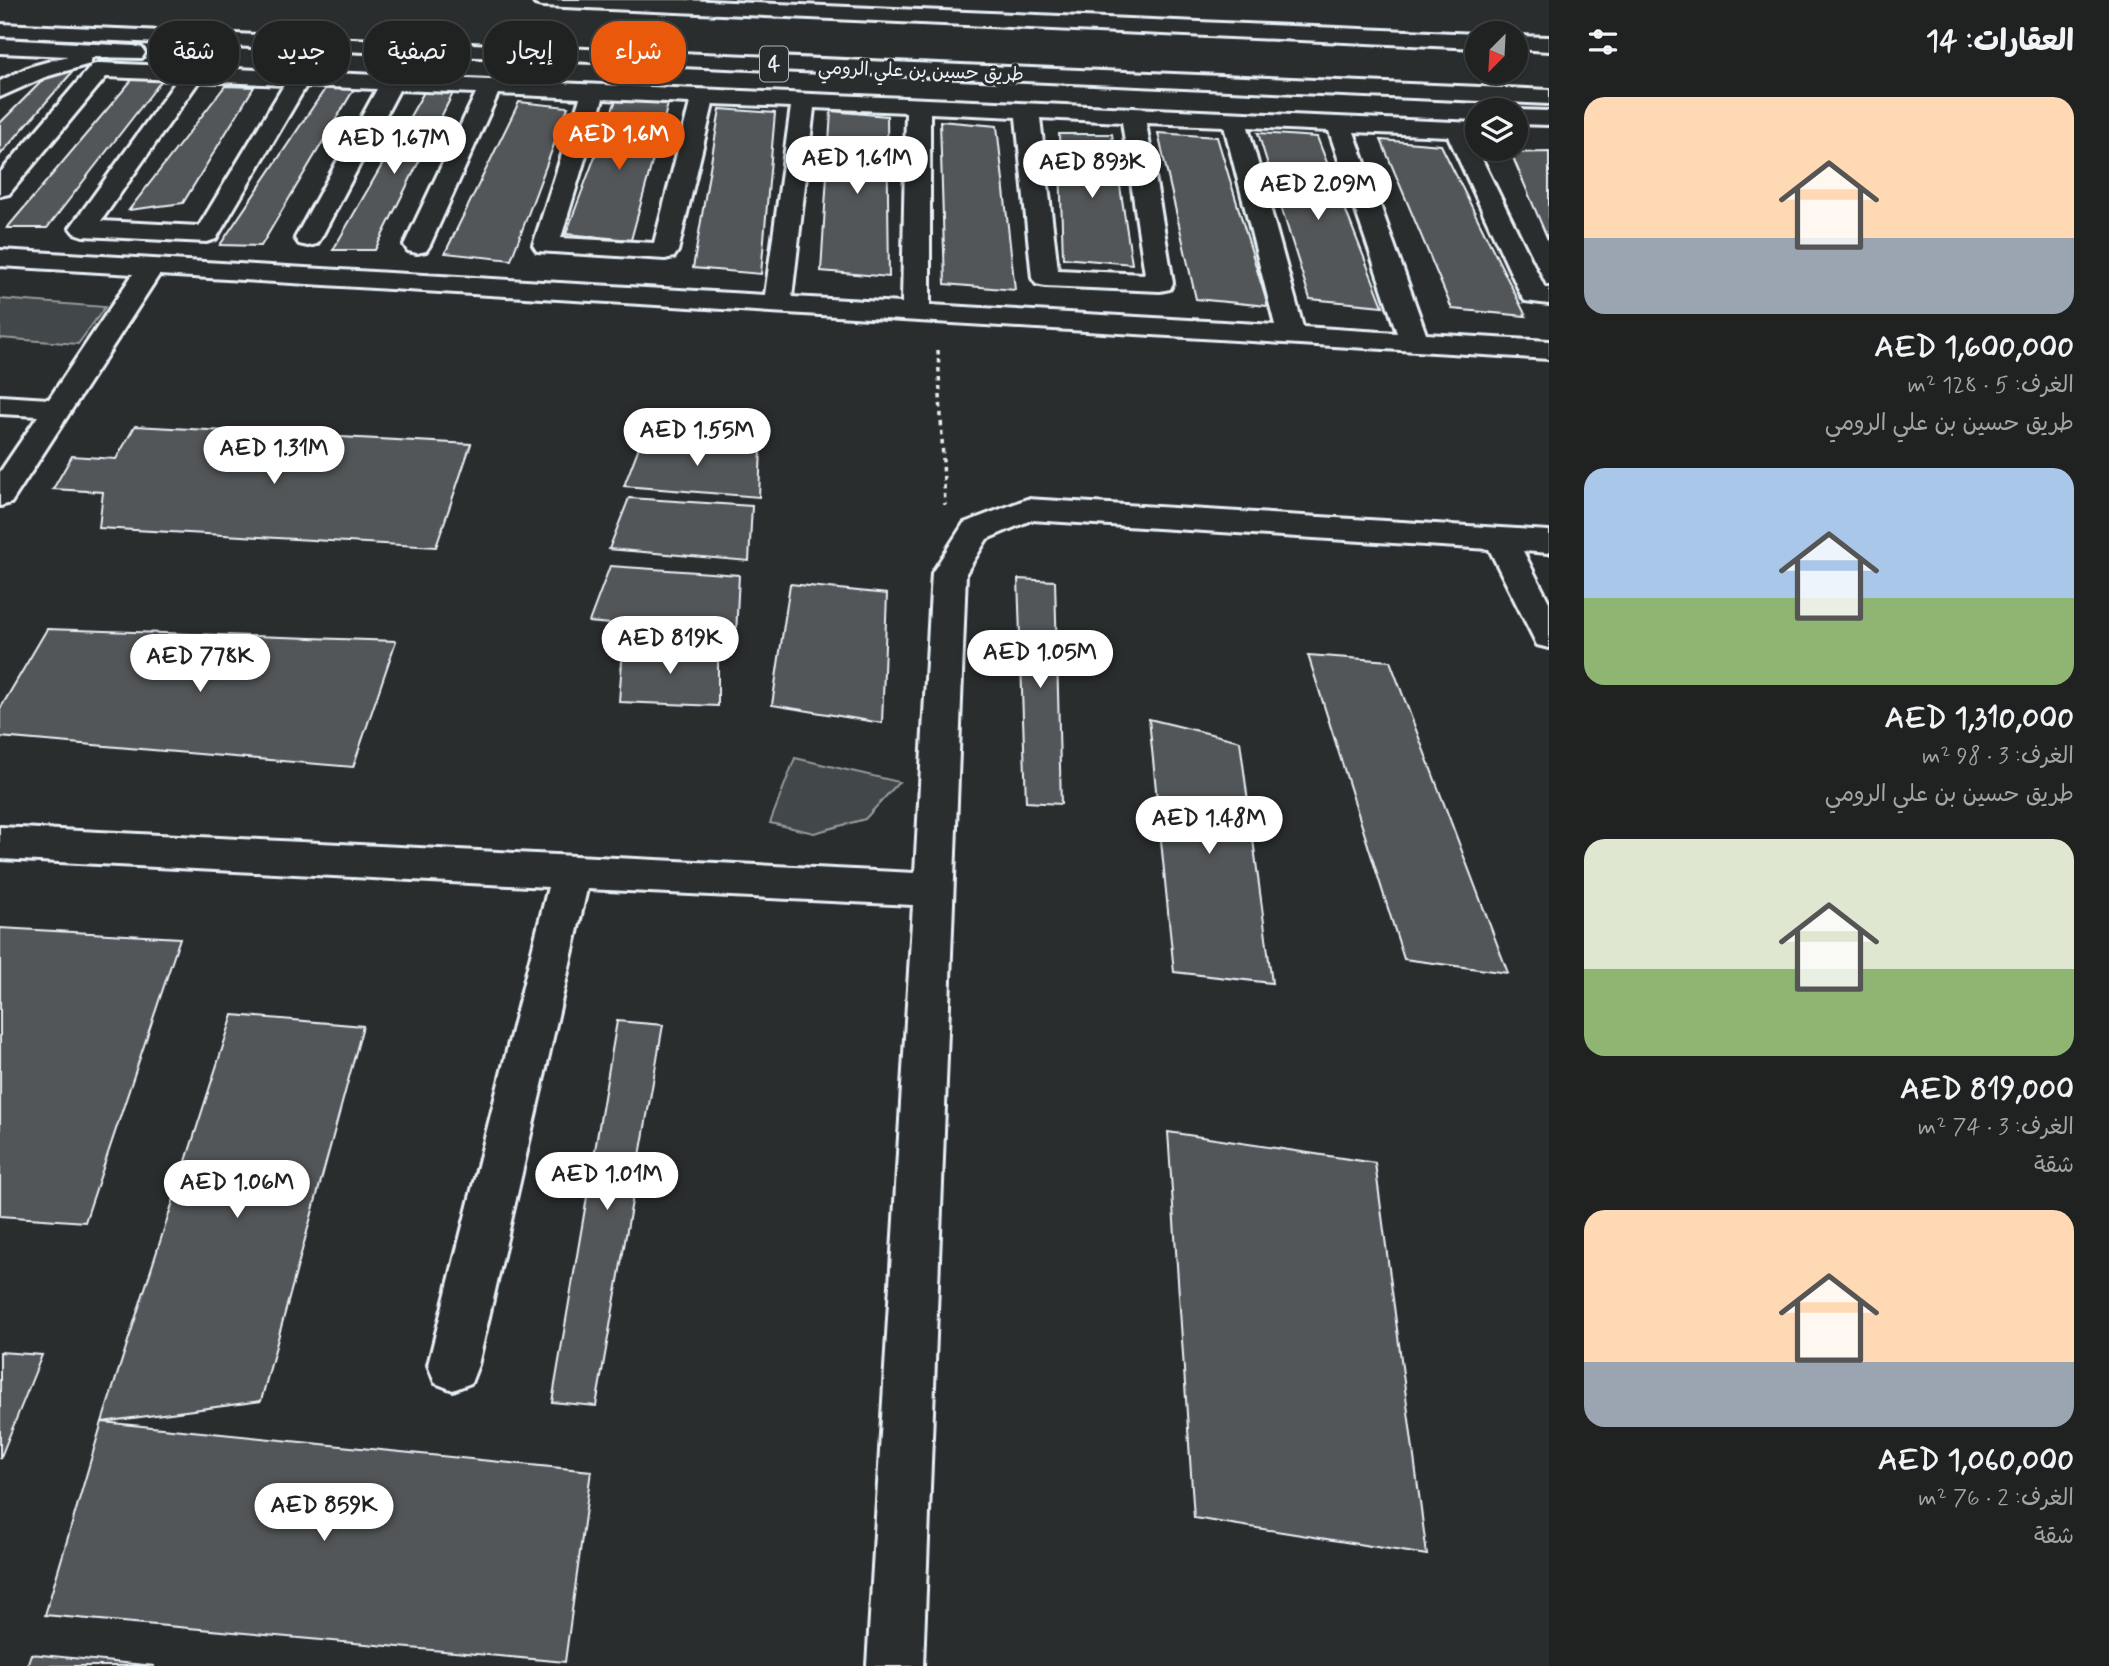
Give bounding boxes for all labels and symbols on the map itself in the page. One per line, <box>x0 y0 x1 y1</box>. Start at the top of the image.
north arrow <box>1465 21 1528 84</box>
road number: 4 <box>760 46 788 82</box>
street label: طريق حسين بن علي الرومي <box>818 55 1024 91</box>
pin: AED 1.6M <box>547 113 691 172</box>
pin: AED 1.67M <box>314 116 474 176</box>
pin: AED 1.61M <box>777 136 937 196</box>
pin: AED 893K <box>1020 140 1164 200</box>
pin: AED 2.09M <box>1238 162 1398 222</box>
pin: AED 1.55M <box>617 408 777 468</box>
pin: AED 1.31M <box>194 426 354 486</box>
pin: AED 819K <box>598 616 742 676</box>
pin: AED 1.05M <box>960 630 1120 690</box>
pin: AED 778K <box>128 634 272 694</box>
pin: AED 1.48M <box>1129 796 1289 856</box>
pin: AED 1.01M <box>527 1152 687 1212</box>
pin: AED 1.06M <box>157 1160 317 1220</box>
pin: AED 859K <box>252 1484 396 1543</box>

